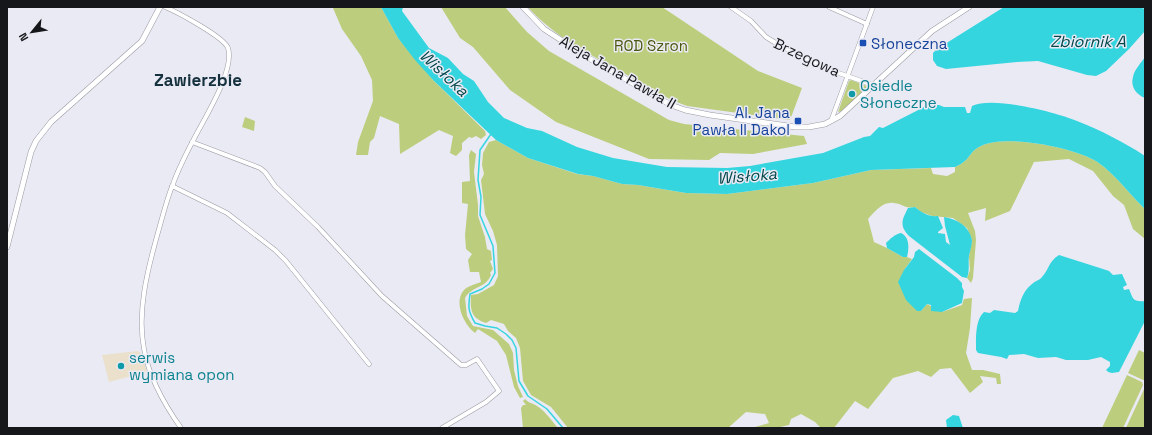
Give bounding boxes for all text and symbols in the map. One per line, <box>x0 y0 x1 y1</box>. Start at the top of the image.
north arrow <box>12 12 52 52</box>
text: N <box>15 30 31 44</box>
street label: Aleja Jana Pawła II <box>556 31 680 113</box>
water label: Zbiornik A <box>1050 31 1126 52</box>
street label: Brzegowa <box>771 33 844 81</box>
place label: Słoneczna <box>871 34 948 53</box>
park label: ROD Szron <box>614 36 688 55</box>
marker: Słoneczna <box>858 38 868 48</box>
water label: Wisłoka <box>415 45 474 102</box>
district label: Zawierzbie <box>154 69 242 91</box>
place label: Osiedle Słoneczne <box>860 76 937 112</box>
marker: Osiedle Słoneczne <box>847 89 857 99</box>
place label: Al. Jana Pawła II Dakol <box>693 103 790 139</box>
marker: Al. Jana Pawła II Dakol <box>793 116 803 126</box>
water label: Wisłoka <box>716 163 778 189</box>
place label: serwis wymiana opon <box>129 348 234 384</box>
marker: serwis wymiana opon <box>116 361 126 371</box>

